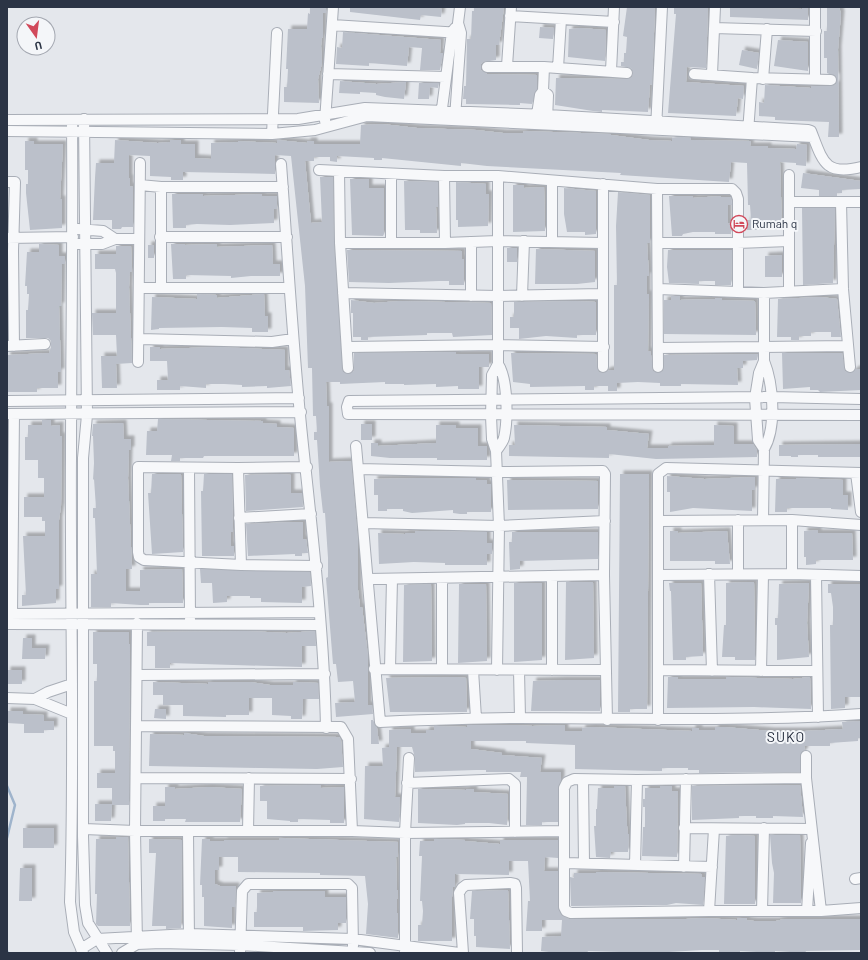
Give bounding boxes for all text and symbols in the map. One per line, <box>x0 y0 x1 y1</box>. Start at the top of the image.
north arrow <box>16 16 56 56</box>
text: U <box>34 39 43 53</box>
hotel icon: Rumah q <box>729 214 749 234</box>
place label: Rumah q <box>752 216 797 230</box>
district label: SUKO <box>767 728 805 745</box>

